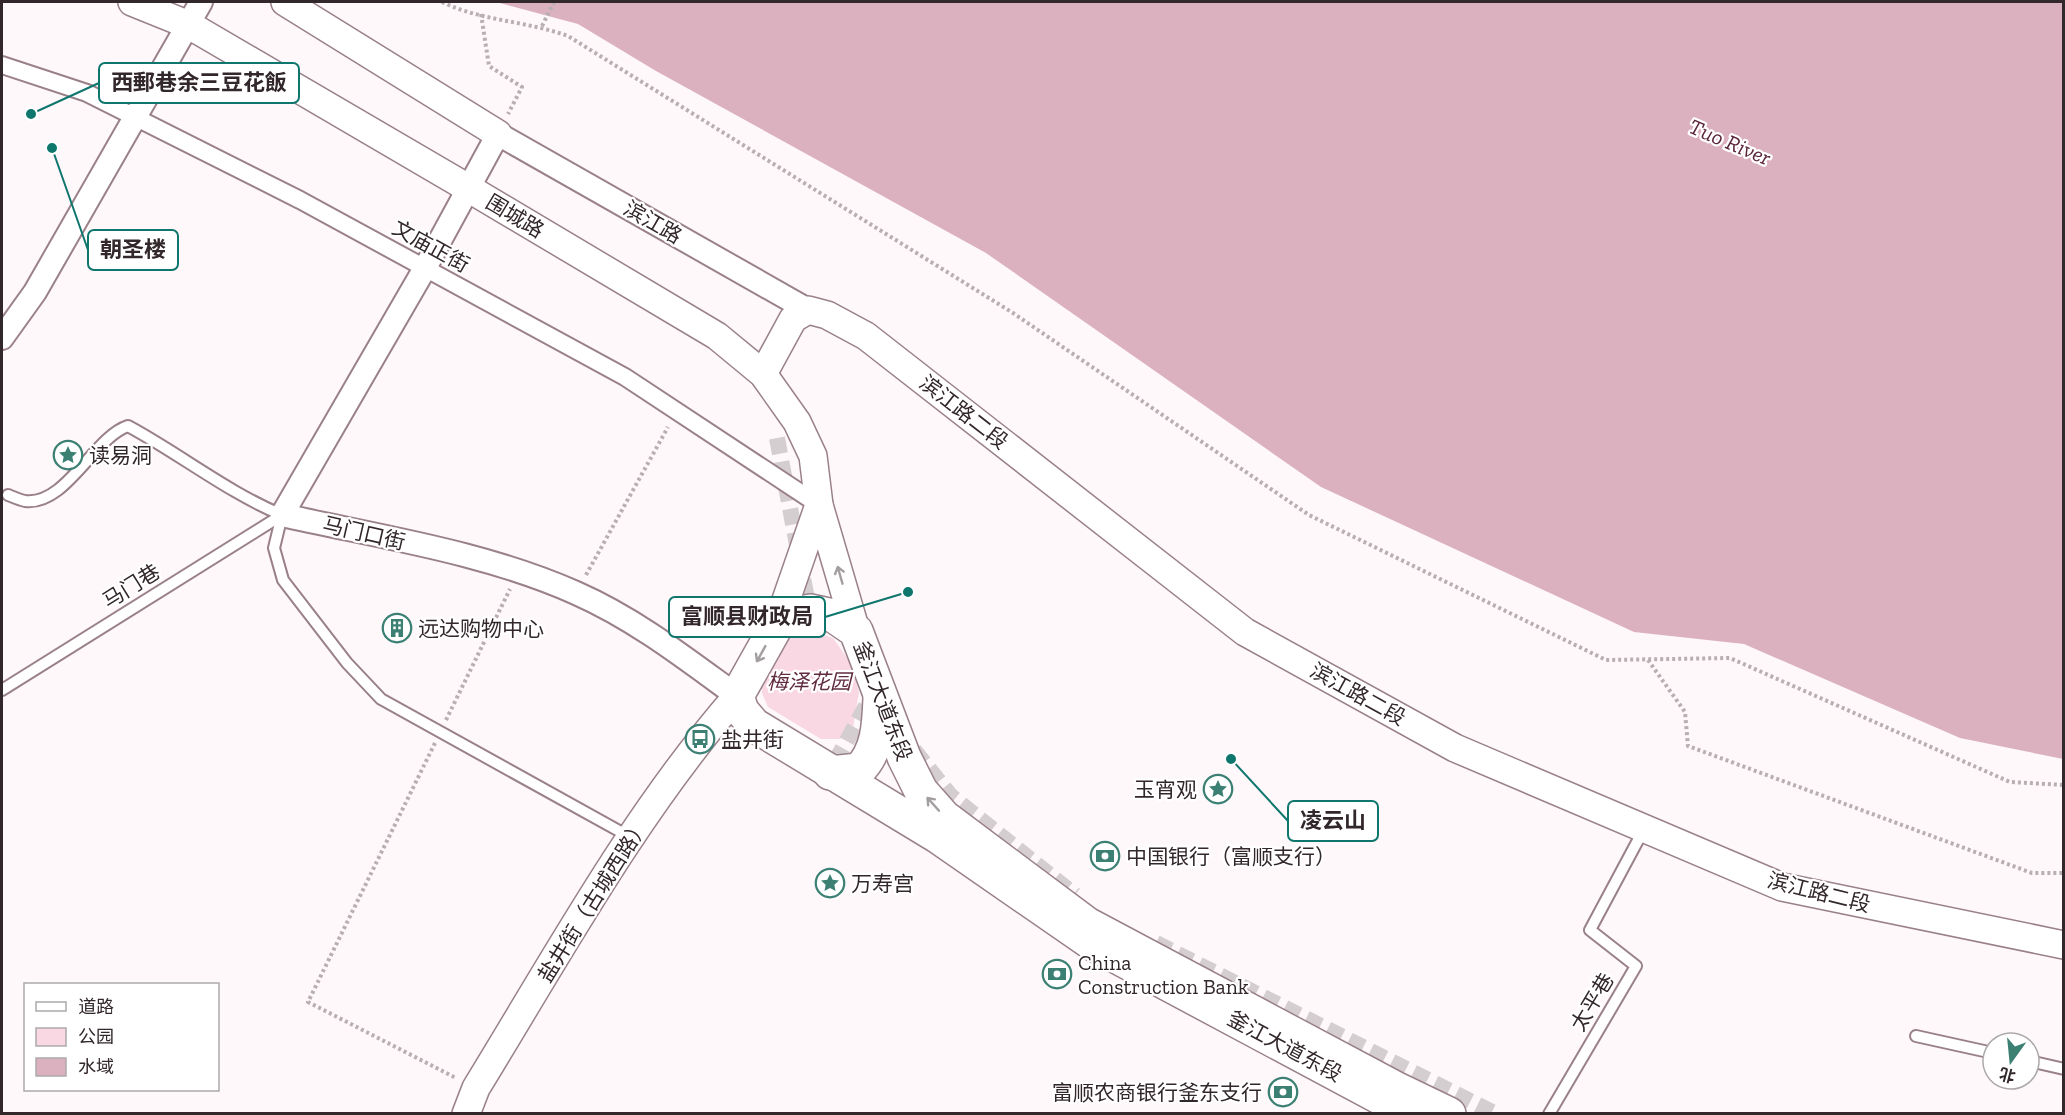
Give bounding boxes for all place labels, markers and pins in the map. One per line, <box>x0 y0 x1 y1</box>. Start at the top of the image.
callout: 西郵巷余三豆花飯 <box>99 63 299 103</box>
callout: 朝圣楼 <box>88 230 178 270</box>
place icon: 读易洞 <box>52 439 84 471</box>
place label: 读易洞 <box>89 443 152 468</box>
callout: 富顺县财政局 <box>669 597 825 637</box>
building icon: 远达购物中心 <box>381 612 413 644</box>
place label: 远达购物中心 <box>418 616 544 641</box>
bus stop icon: 盐井街 <box>684 723 716 755</box>
place label: 盐井街 <box>721 727 784 752</box>
place icon: 玉宵观 <box>1202 773 1234 805</box>
place label: 玉宵观 <box>1134 777 1197 802</box>
callout: 凌云山 <box>1288 801 1378 841</box>
bank icon: 中国银行（富顺支行） <box>1089 840 1121 872</box>
place label: 中国银行（富顺支行） <box>1126 844 1336 869</box>
place icon: 万寿宫 <box>814 867 846 899</box>
place label: 万寿宫 <box>851 871 914 896</box>
place label: China Construction Bank <box>1078 950 1249 999</box>
bank icon: China Construction Bank <box>1041 958 1073 990</box>
bank icon: 富顺农商银行釜东支行 <box>1267 1076 1299 1108</box>
place label: 富顺农商银行釜东支行 <box>1052 1080 1262 1105</box>

